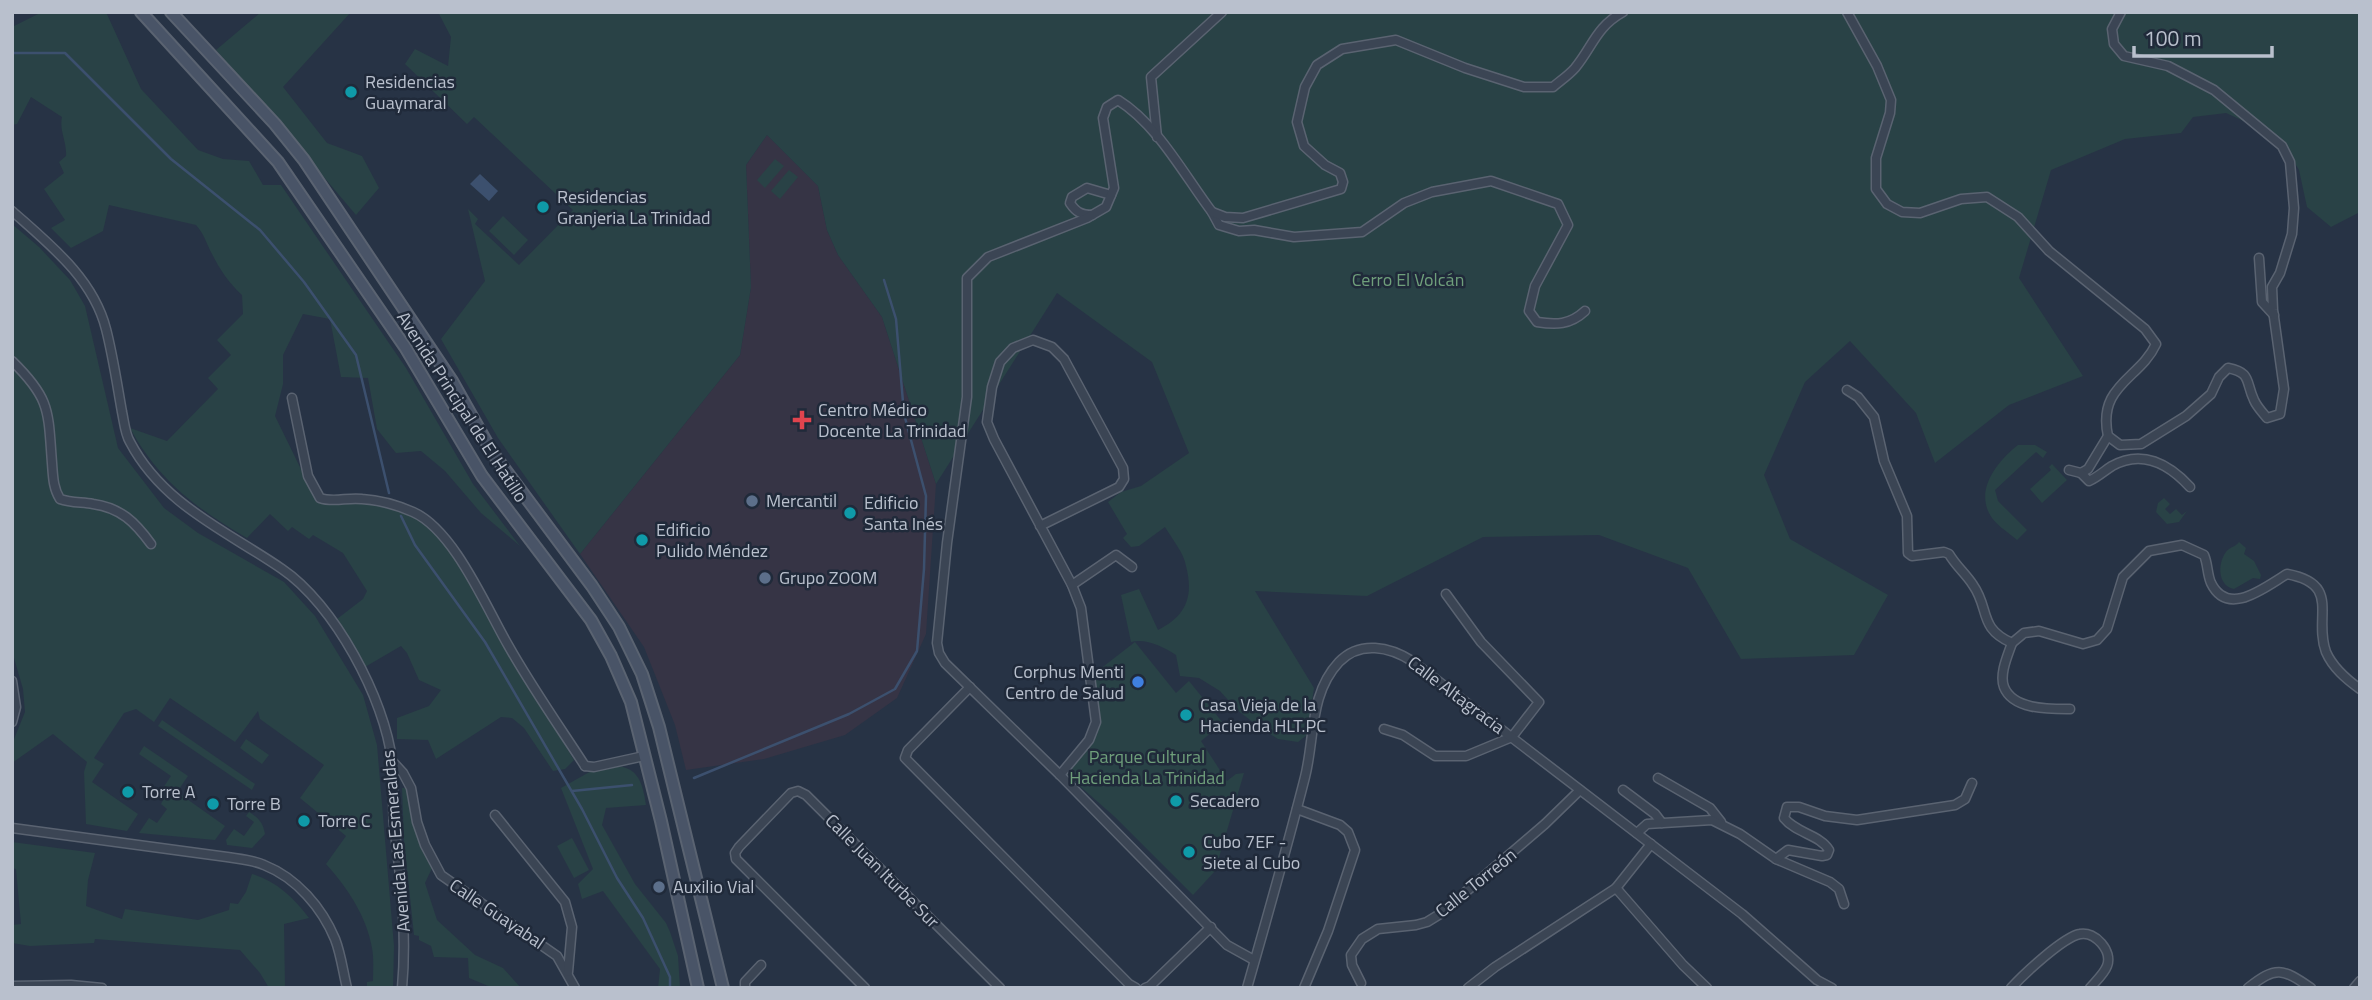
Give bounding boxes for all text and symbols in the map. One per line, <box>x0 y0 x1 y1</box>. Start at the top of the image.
scale bar <box>2134 14 2272 58</box>
text: 100 m <box>2144 22 2201 54</box>
place label: Residencias Guaymaral <box>365 68 455 116</box>
marker: Residencias Guaymaral <box>343 84 359 100</box>
place label: Residencias Granjeria La Trinidad <box>557 183 711 231</box>
marker: Residencias Granjeria La Trinidad <box>535 199 551 215</box>
park label: Cerro El Volcán <box>1352 266 1464 293</box>
street label: Avenida Principal de El Hatillo <box>390 306 534 508</box>
place label: Centro Médico Docente La Trinidad <box>818 396 966 444</box>
marker: Centro Médico Docente La Trinidad <box>792 410 812 430</box>
place label: Mercantil <box>766 487 837 514</box>
place label: Edificio Santa Inés <box>864 489 943 537</box>
marker: Mercantil <box>744 493 760 509</box>
marker: Edificio Santa Inés <box>842 505 858 521</box>
place label: Edificio Pulido Méndez <box>656 516 768 564</box>
marker: Edificio Pulido Méndez <box>634 532 650 548</box>
place label: Grupo ZOOM <box>779 564 877 591</box>
marker: Grupo ZOOM <box>757 570 773 586</box>
street label: Calle Altagracia <box>1402 649 1511 740</box>
place label: Corphus Menti Centro de Salud <box>1005 658 1124 706</box>
marker: Corphus Menti Centro de Salud <box>1130 674 1146 690</box>
place label: Casa Vieja de la Hacienda HLT.PC <box>1200 691 1326 739</box>
marker: Casa Vieja de la Hacienda HLT.PC <box>1178 707 1194 723</box>
park label: Parque Cultural Hacienda La Trinidad <box>1069 743 1225 791</box>
street label: Avenida Las Esmeraldas <box>374 749 417 933</box>
place label: Torre A <box>142 778 196 805</box>
marker: Torre A <box>120 784 136 800</box>
place label: Secadero <box>1190 787 1260 814</box>
place label: Torre B <box>227 790 281 817</box>
marker: Secadero <box>1168 793 1184 809</box>
marker: Torre B <box>205 796 221 812</box>
place label: Torre C <box>318 807 371 834</box>
street label: Calle Juan Iturbe Sur <box>819 807 946 934</box>
marker: Torre C <box>296 813 312 829</box>
place label: Cubo 7EF - Siete al Cubo <box>1203 828 1300 876</box>
street label: Calle Torreón <box>1429 841 1522 924</box>
marker: Cubo 7EF - Siete al Cubo <box>1181 844 1197 860</box>
street label: Calle Guayabal <box>444 872 550 956</box>
place label: Auxilio Vial <box>673 873 755 900</box>
marker: Auxilio Vial <box>651 879 667 895</box>

